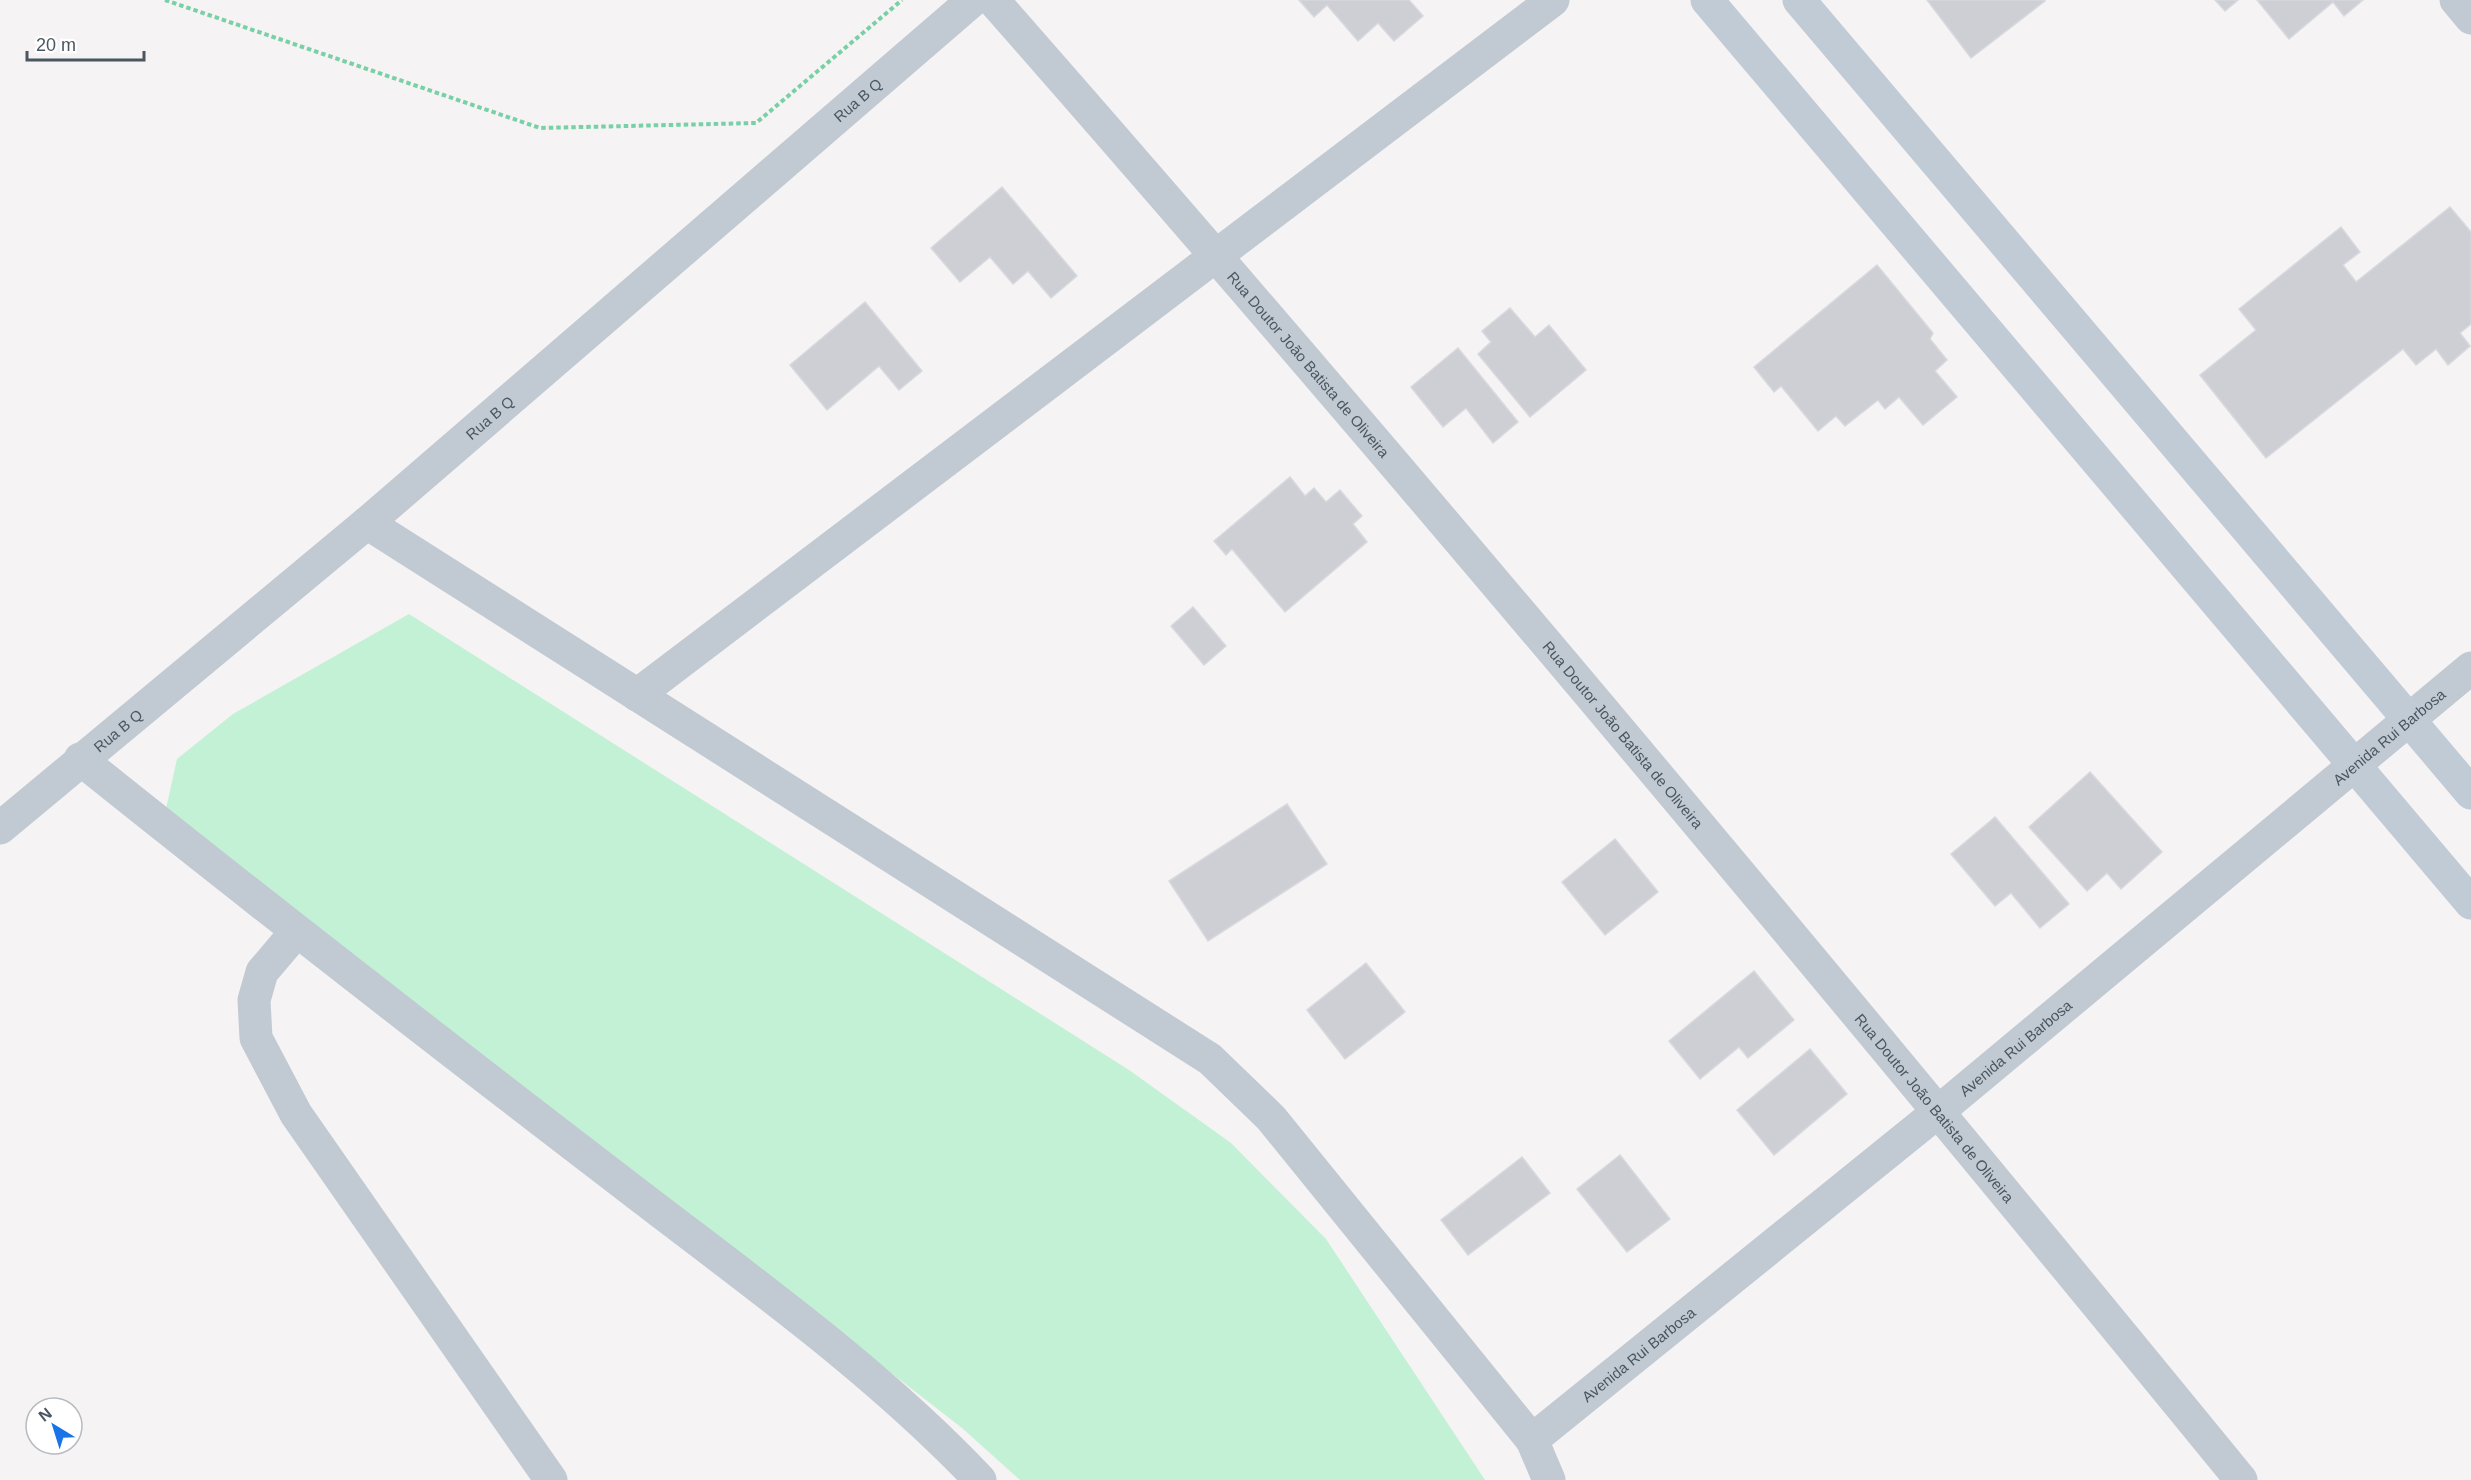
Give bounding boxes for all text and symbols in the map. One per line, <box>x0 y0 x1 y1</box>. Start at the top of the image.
scale bar <box>27 24 144 62</box>
text: 20 m <box>36 35 76 55</box>
street label: Rua B Q <box>830 75 885 125</box>
street label: Rua Doutor João Batista de Oliveira <box>1224 268 1394 461</box>
street label: Rua B Q <box>462 392 517 443</box>
street label: Rua Doutor João Batista de Oliveira <box>1540 637 1707 832</box>
street label: Avenida Rui Barbosa <box>2329 685 2449 788</box>
street label: Rua B Q <box>90 705 145 755</box>
street label: Avenida Rui Barbosa <box>1956 996 2075 1099</box>
street label: Rua Doutor João Batista de Oliveira <box>1852 1010 2018 1206</box>
street label: Avenida Rui Barbosa <box>1578 1303 1699 1405</box>
north arrow <box>24 1396 84 1456</box>
text: N <box>35 1404 55 1425</box>

